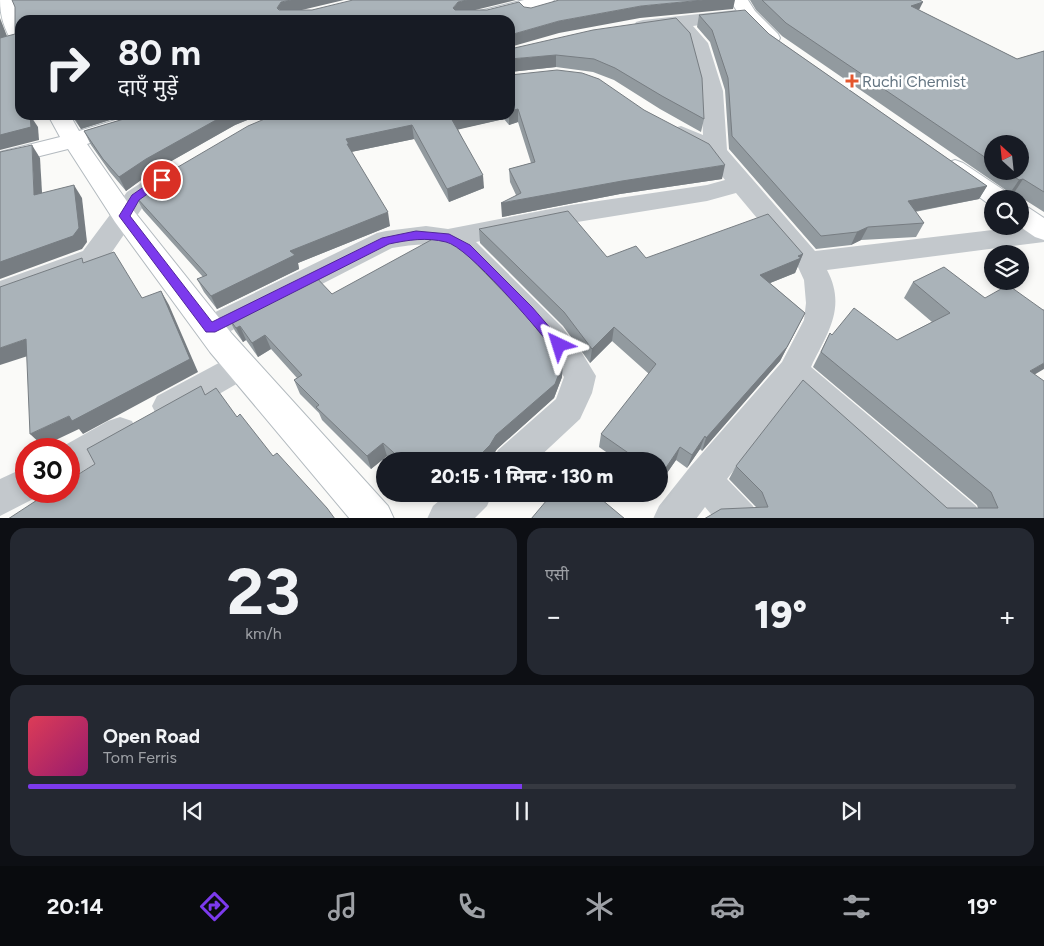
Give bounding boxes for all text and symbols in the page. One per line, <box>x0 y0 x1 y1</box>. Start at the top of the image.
text: 80 m <box>118 32 201 74</box>
icon: right <box>35 35 100 100</box>
place label: Ruchi Chemist <box>862 72 966 91</box>
text: दाएँ मुड़ें <box>118 74 178 101</box>
marker: Ruchi Chemist <box>846 75 858 87</box>
north arrow <box>984 135 1029 180</box>
map controls <box>984 135 1029 290</box>
pin <box>141 159 183 201</box>
icon: arrive <box>148 166 176 194</box>
button: search <box>984 190 1029 235</box>
button: layers <box>984 245 1029 290</box>
position arrow <box>532 318 584 370</box>
speed limit sign: 30 <box>15 438 80 503</box>
text: 20:15 · 1 मिनट · 130 m <box>431 465 613 488</box>
text: 23 <box>227 552 300 630</box>
text: एसी <box>545 565 569 584</box>
text: 19° <box>754 592 807 638</box>
text: − <box>545 599 562 633</box>
text: + <box>999 599 1016 633</box>
text: km/h <box>245 624 282 643</box>
text: Open Road <box>103 725 200 748</box>
text: Tom Ferris <box>103 748 177 767</box>
icon: previous <box>179 797 207 825</box>
icon: pause <box>508 797 536 825</box>
icon: next <box>837 797 865 825</box>
icon: directions <box>197 889 232 924</box>
icon: music <box>325 889 360 924</box>
icon: phone <box>454 889 489 924</box>
icon: climate <box>582 889 617 924</box>
icon: car <box>710 889 745 924</box>
icon: filters <box>839 889 874 924</box>
text: 20:14 <box>47 893 104 920</box>
text: 19° <box>967 893 997 920</box>

